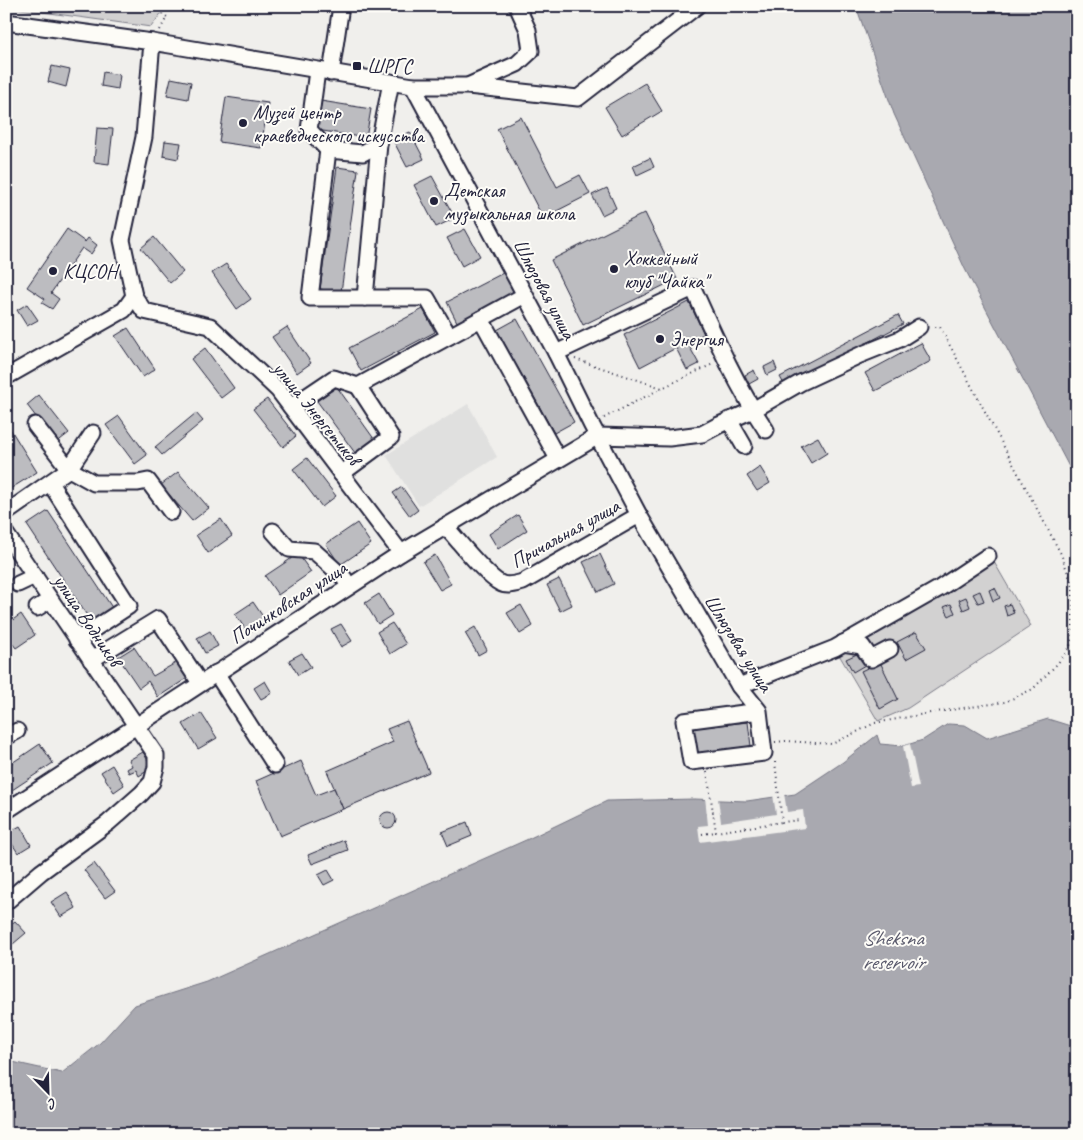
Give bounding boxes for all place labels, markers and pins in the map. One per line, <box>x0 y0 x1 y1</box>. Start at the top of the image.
place label: ШРГС <box>367 54 415 79</box>
marker: ШРГС <box>351 60 363 72</box>
place label: Музей центр краеведческого искусства <box>253 100 426 148</box>
marker: Музей центр краеведческого искусства <box>237 117 249 129</box>
place label: Детская музыкальная школа <box>444 178 577 226</box>
marker: Детская музыкальная школа <box>428 195 440 207</box>
place label: Хоккейный клуб "Чайка" <box>624 246 712 294</box>
place label: КЦСОН <box>63 259 121 284</box>
marker: Хоккейный клуб "Чайка" <box>608 263 620 275</box>
marker: КЦСОН <box>47 265 59 277</box>
place label: Энергия <box>670 327 725 352</box>
marker: Энергия <box>654 333 666 345</box>

